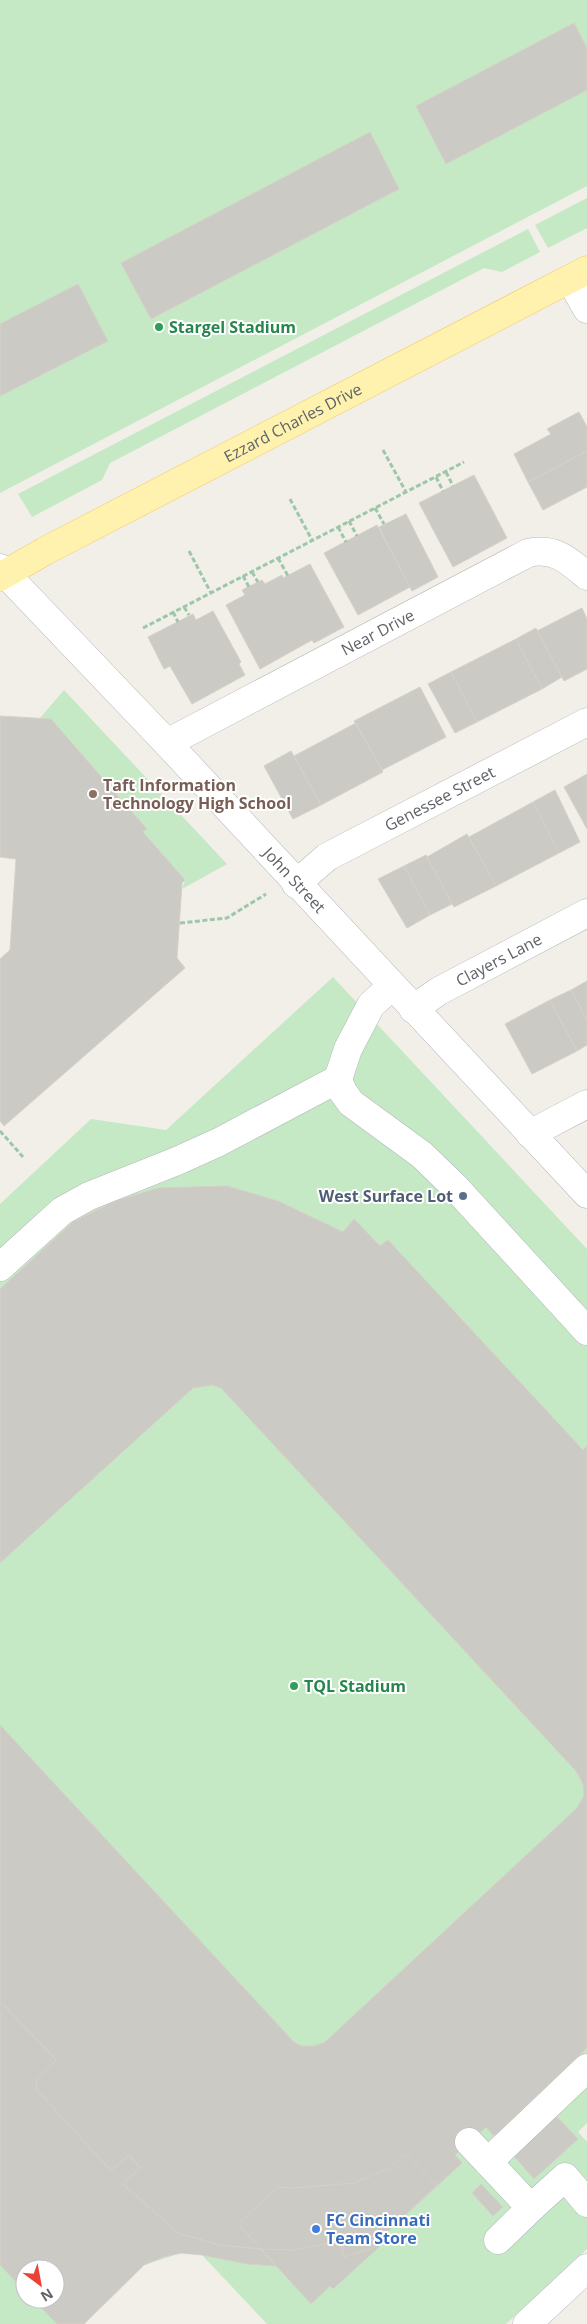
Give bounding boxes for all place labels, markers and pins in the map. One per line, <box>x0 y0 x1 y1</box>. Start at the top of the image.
place label: Stargel Stadium <box>169 316 296 338</box>
marker: Stargel Stadium <box>153 321 165 333</box>
place label: Taft Information Technology High School <box>103 774 291 814</box>
marker: Taft Information Technology High School <box>87 788 99 800</box>
place label: West Surface Lot <box>319 1185 453 1207</box>
marker: West Surface Lot <box>457 1190 469 1202</box>
place label: TQL Stadium <box>304 1675 406 1697</box>
marker: TQL Stadium <box>288 1680 300 1692</box>
place label: FC Cincinnati Team Store <box>326 2209 430 2249</box>
marker: FC Cincinnati Team Store <box>310 2223 322 2235</box>

